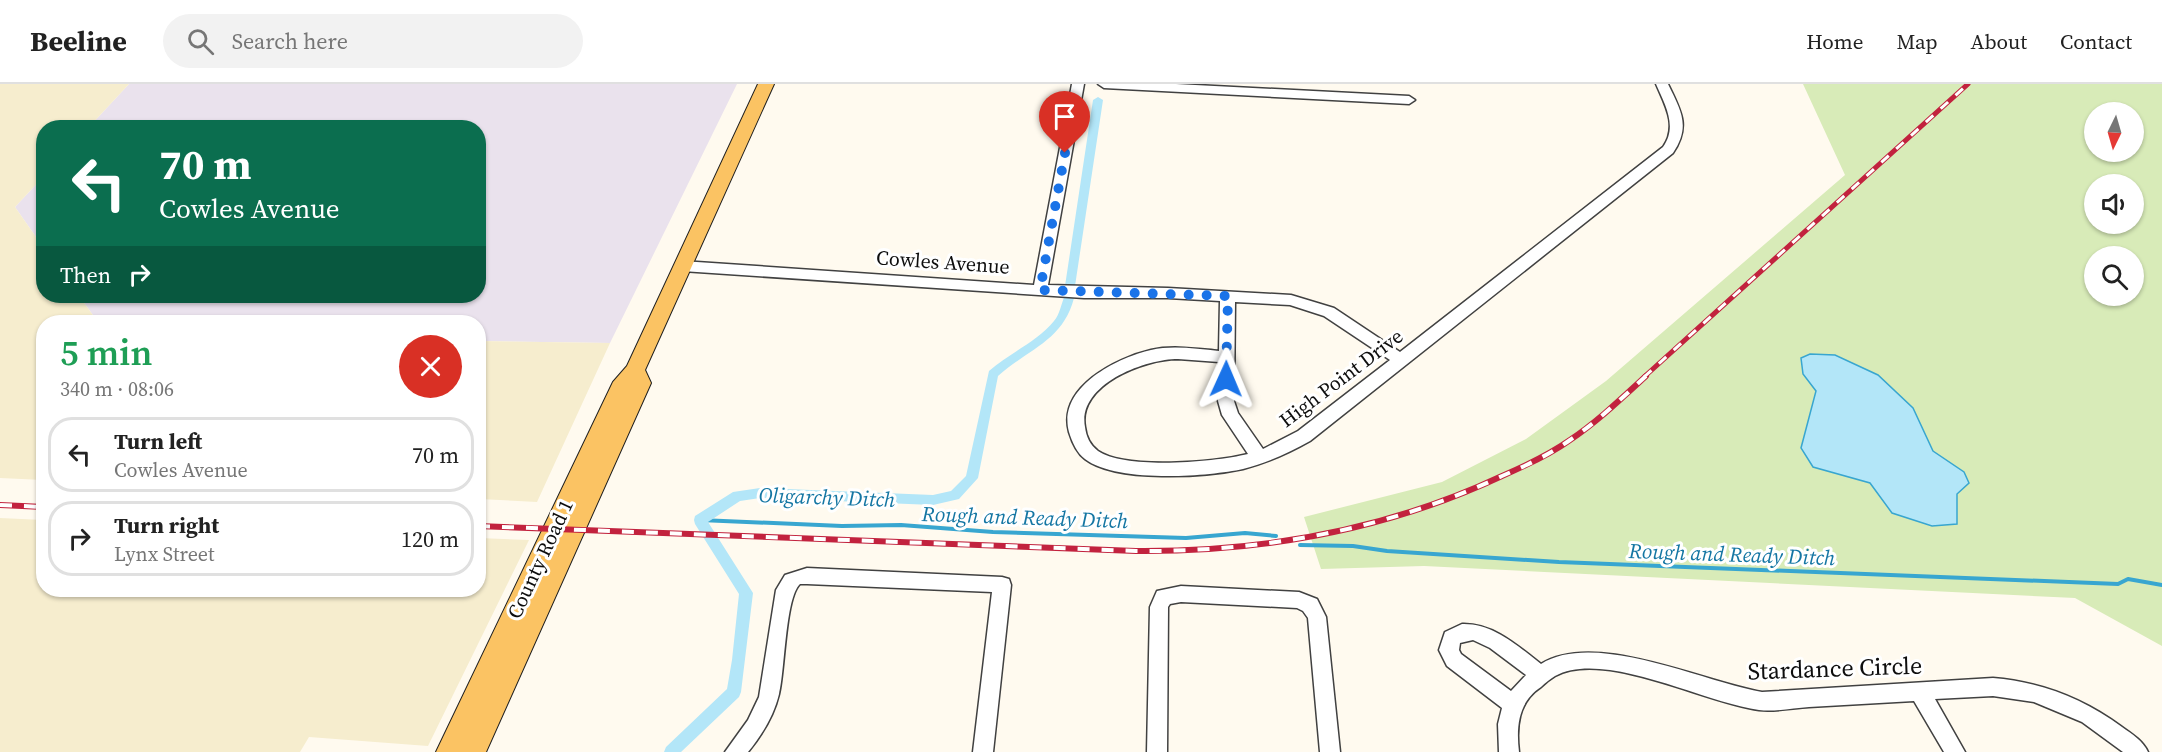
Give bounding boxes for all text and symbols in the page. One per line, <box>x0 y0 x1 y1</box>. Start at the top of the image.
search box <box>163 14 583 68</box>
text: Beeline <box>30 22 127 60</box>
icon: search <box>184 25 217 58</box>
text: Search here <box>232 26 348 56</box>
text: Home <box>1806 27 1864 56</box>
text: Map <box>1897 27 1938 56</box>
text: About <box>1971 27 2027 56</box>
text: Contact <box>2060 27 2132 56</box>
pin <box>1039 91 1090 153</box>
icon: arrive <box>1048 100 1081 133</box>
north arrow <box>2084 102 2144 162</box>
map controls <box>2084 102 2144 306</box>
text: 70 m <box>159 135 252 193</box>
icon: left <box>60 144 138 222</box>
button: sound <box>2084 174 2144 234</box>
text: Cowles Avenue <box>159 190 339 227</box>
street label: Cowles Avenue <box>875 243 1011 281</box>
button: search <box>2084 246 2144 306</box>
icon: right <box>123 258 156 291</box>
text: Then <box>60 260 111 290</box>
street label: High Point Drive <box>1273 322 1409 434</box>
text: 5 min <box>60 328 152 377</box>
button: close <box>399 335 462 398</box>
position arrow <box>1194 347 1258 411</box>
text: 340 m · 08:06 <box>60 375 174 403</box>
text: Turn left <box>114 426 202 456</box>
icon: left <box>63 438 96 471</box>
text: 70 m <box>412 440 459 470</box>
text: Cowles Avenue <box>114 456 248 484</box>
water label: Oligarchy Ditch <box>758 480 896 514</box>
street label: County Road 1 <box>500 495 580 623</box>
water label: Rough and Ready Ditch <box>920 499 1129 535</box>
text: Turn right <box>114 510 219 540</box>
icon: right <box>63 522 96 555</box>
text: 120 m <box>401 524 459 554</box>
water label: Rough and Ready Ditch <box>1627 536 1836 572</box>
text: Lynx Street <box>114 540 215 568</box>
street label: Stardance Circle <box>1747 648 1923 688</box>

